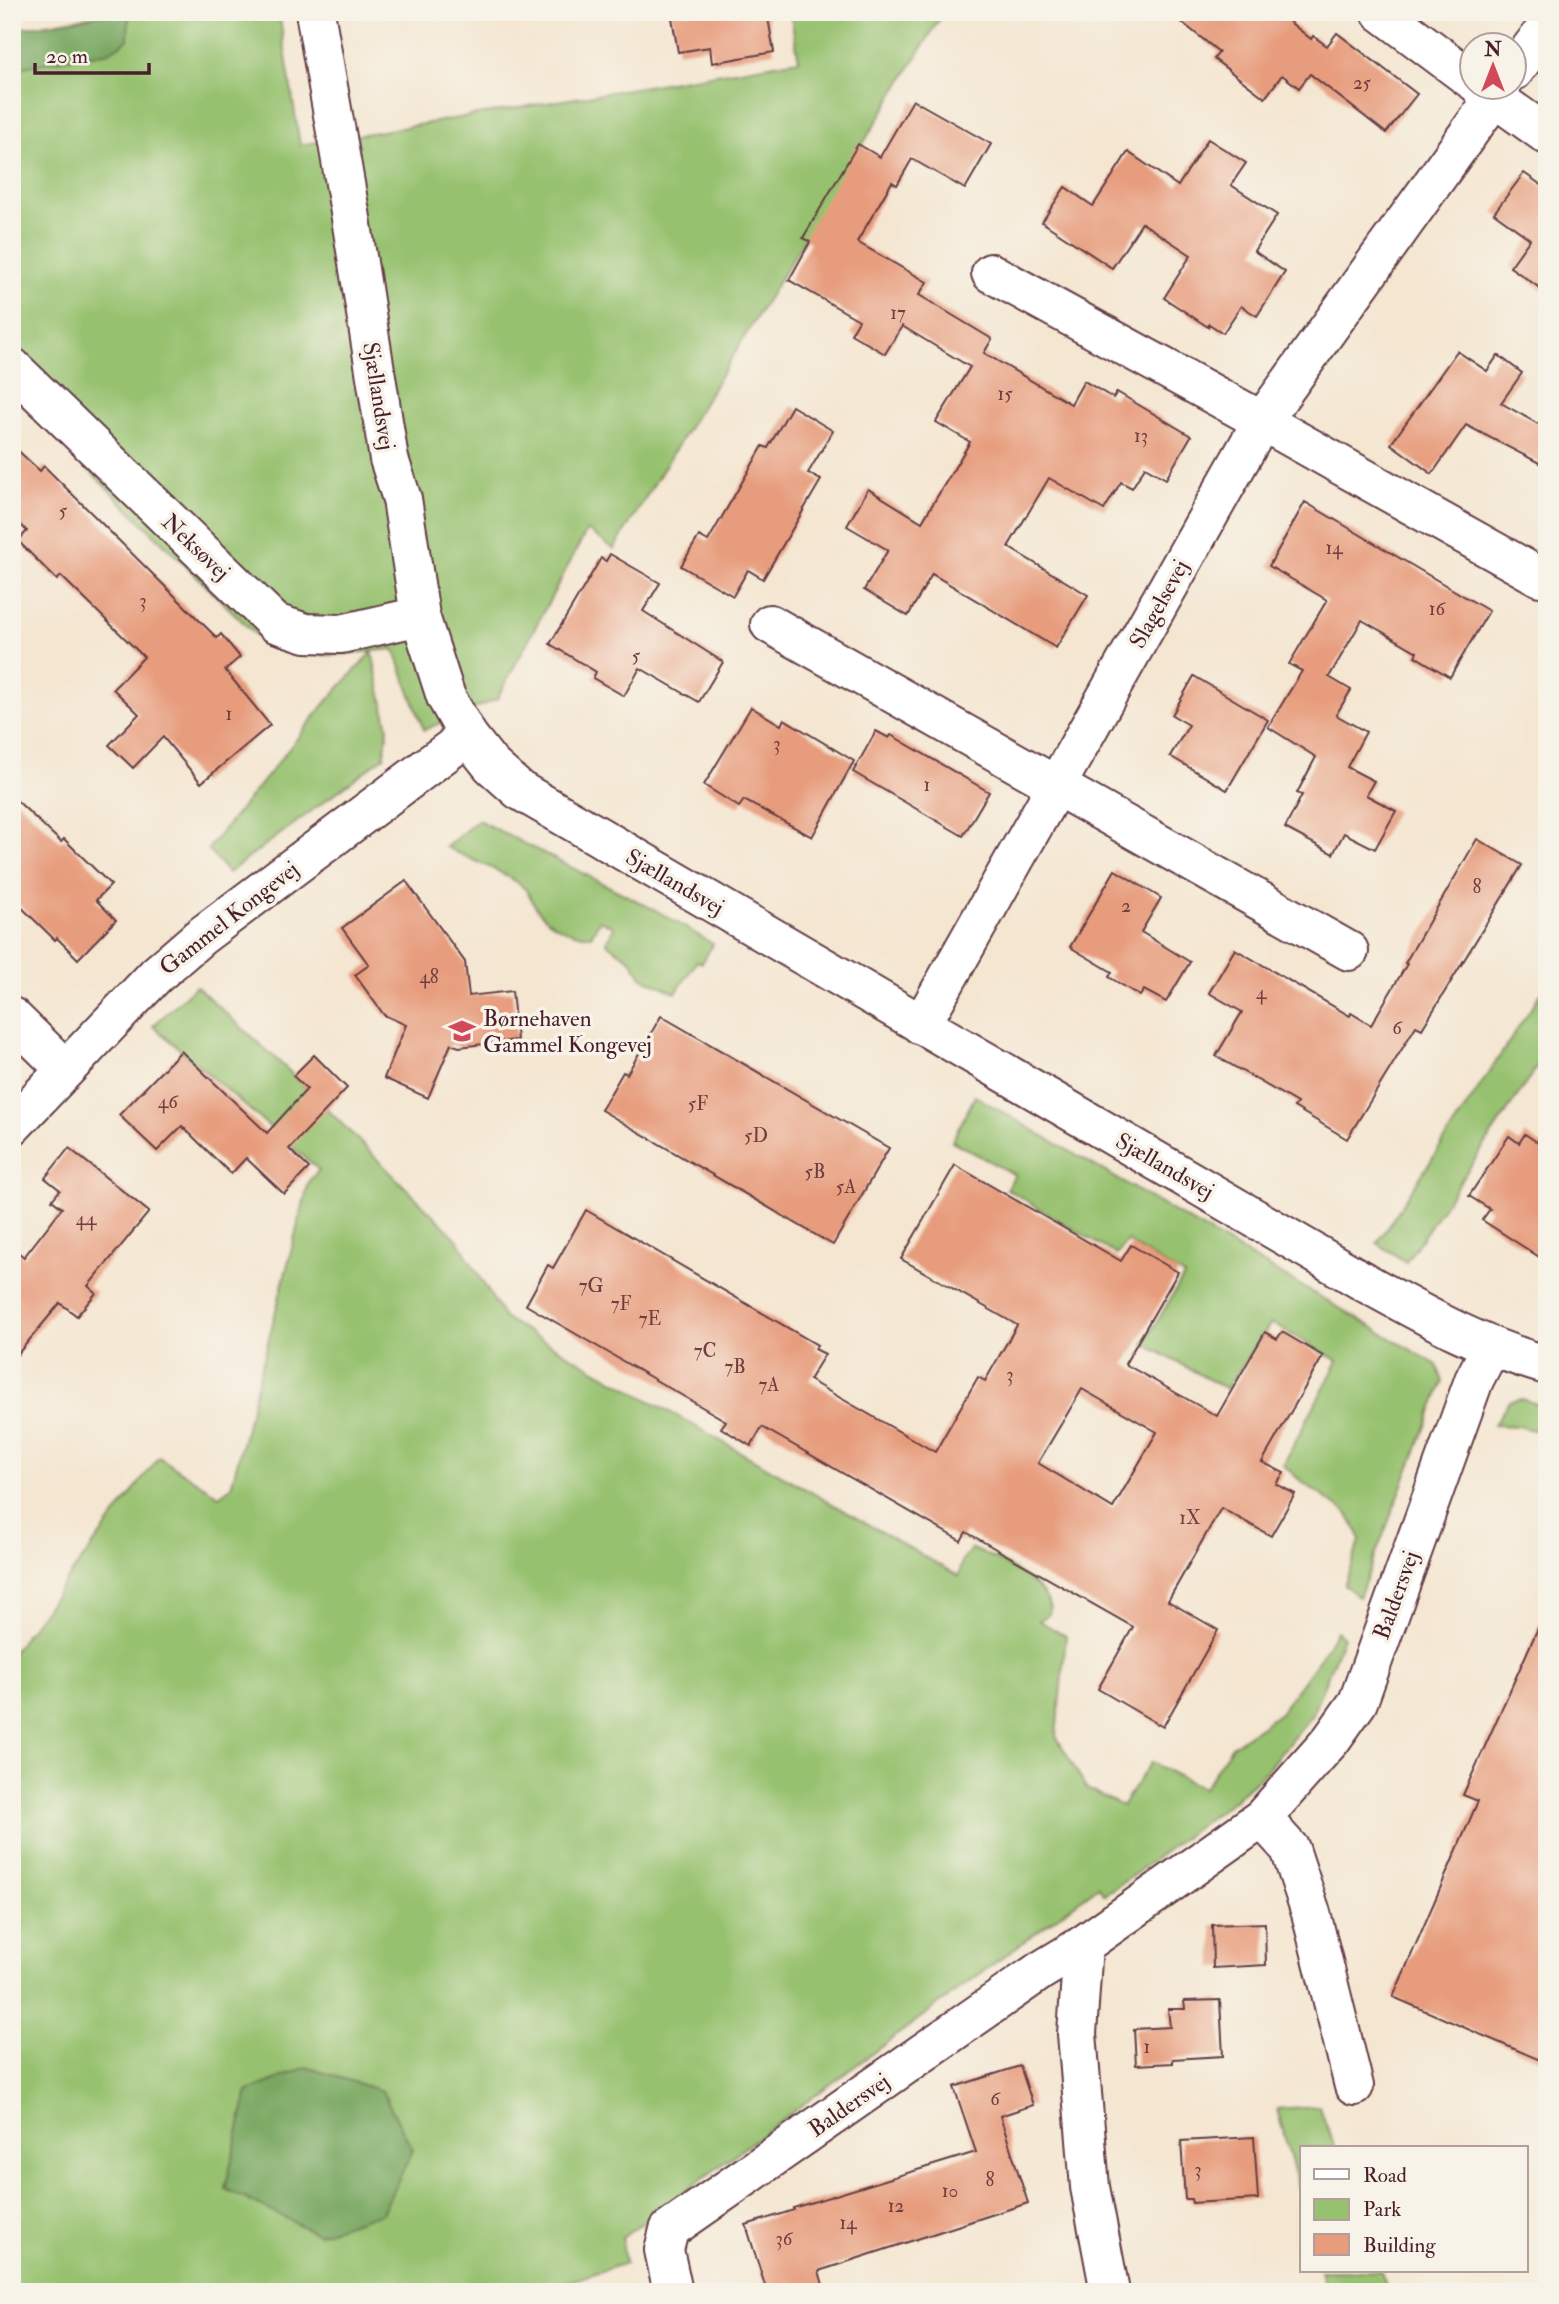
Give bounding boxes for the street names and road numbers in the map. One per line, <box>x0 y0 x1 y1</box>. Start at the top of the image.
street label: Sjællandsvej <box>356 340 402 452</box>
street label: Neksøvej <box>156 507 236 587</box>
street label: Slagelsevej <box>1123 554 1195 654</box>
street label: Sjællandsvej <box>621 842 729 922</box>
street label: Gammel Kongevej <box>154 855 304 981</box>
street label: Sjællandsvej <box>1111 1126 1219 1206</box>
street label: Baldersvej <box>1367 1547 1425 1643</box>
street label: Baldersvej <box>803 2067 895 2143</box>

